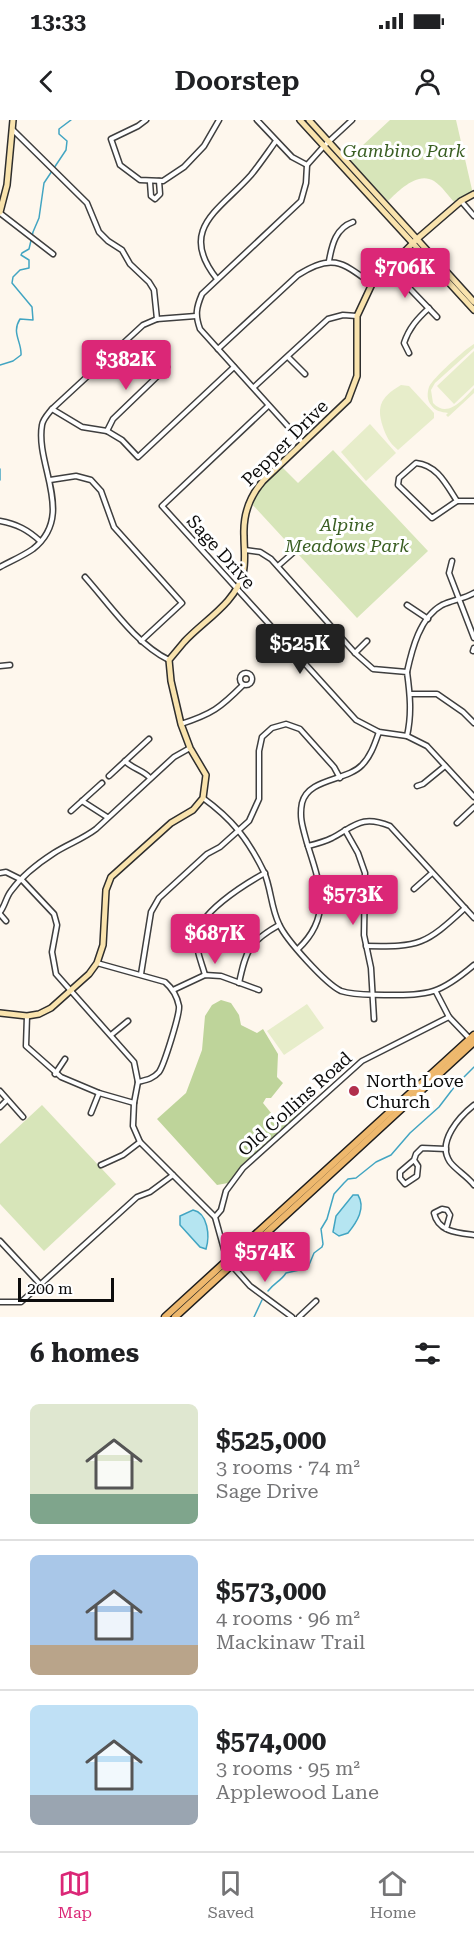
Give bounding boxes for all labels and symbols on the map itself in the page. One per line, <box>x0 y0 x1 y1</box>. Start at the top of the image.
park label: Gambino Park <box>343 140 465 161</box>
pin: $706K <box>363 248 447 299</box>
pin: $382K <box>84 340 168 391</box>
street label: Pepper Drive <box>237 395 332 490</box>
street label: Sage Drive <box>183 510 260 593</box>
park label: Alpine Meadows Park <box>284 514 409 556</box>
pin: $525K <box>258 624 342 675</box>
pin: $573K <box>311 875 395 926</box>
pin: $687K <box>173 914 257 965</box>
street label: Old Collins Road <box>233 1047 356 1160</box>
place label: North Love Church <box>366 1070 464 1112</box>
marker: North Love Church <box>347 1084 361 1098</box>
pin: $574K <box>223 1232 307 1283</box>
scale bar <box>18 1275 114 1302</box>

